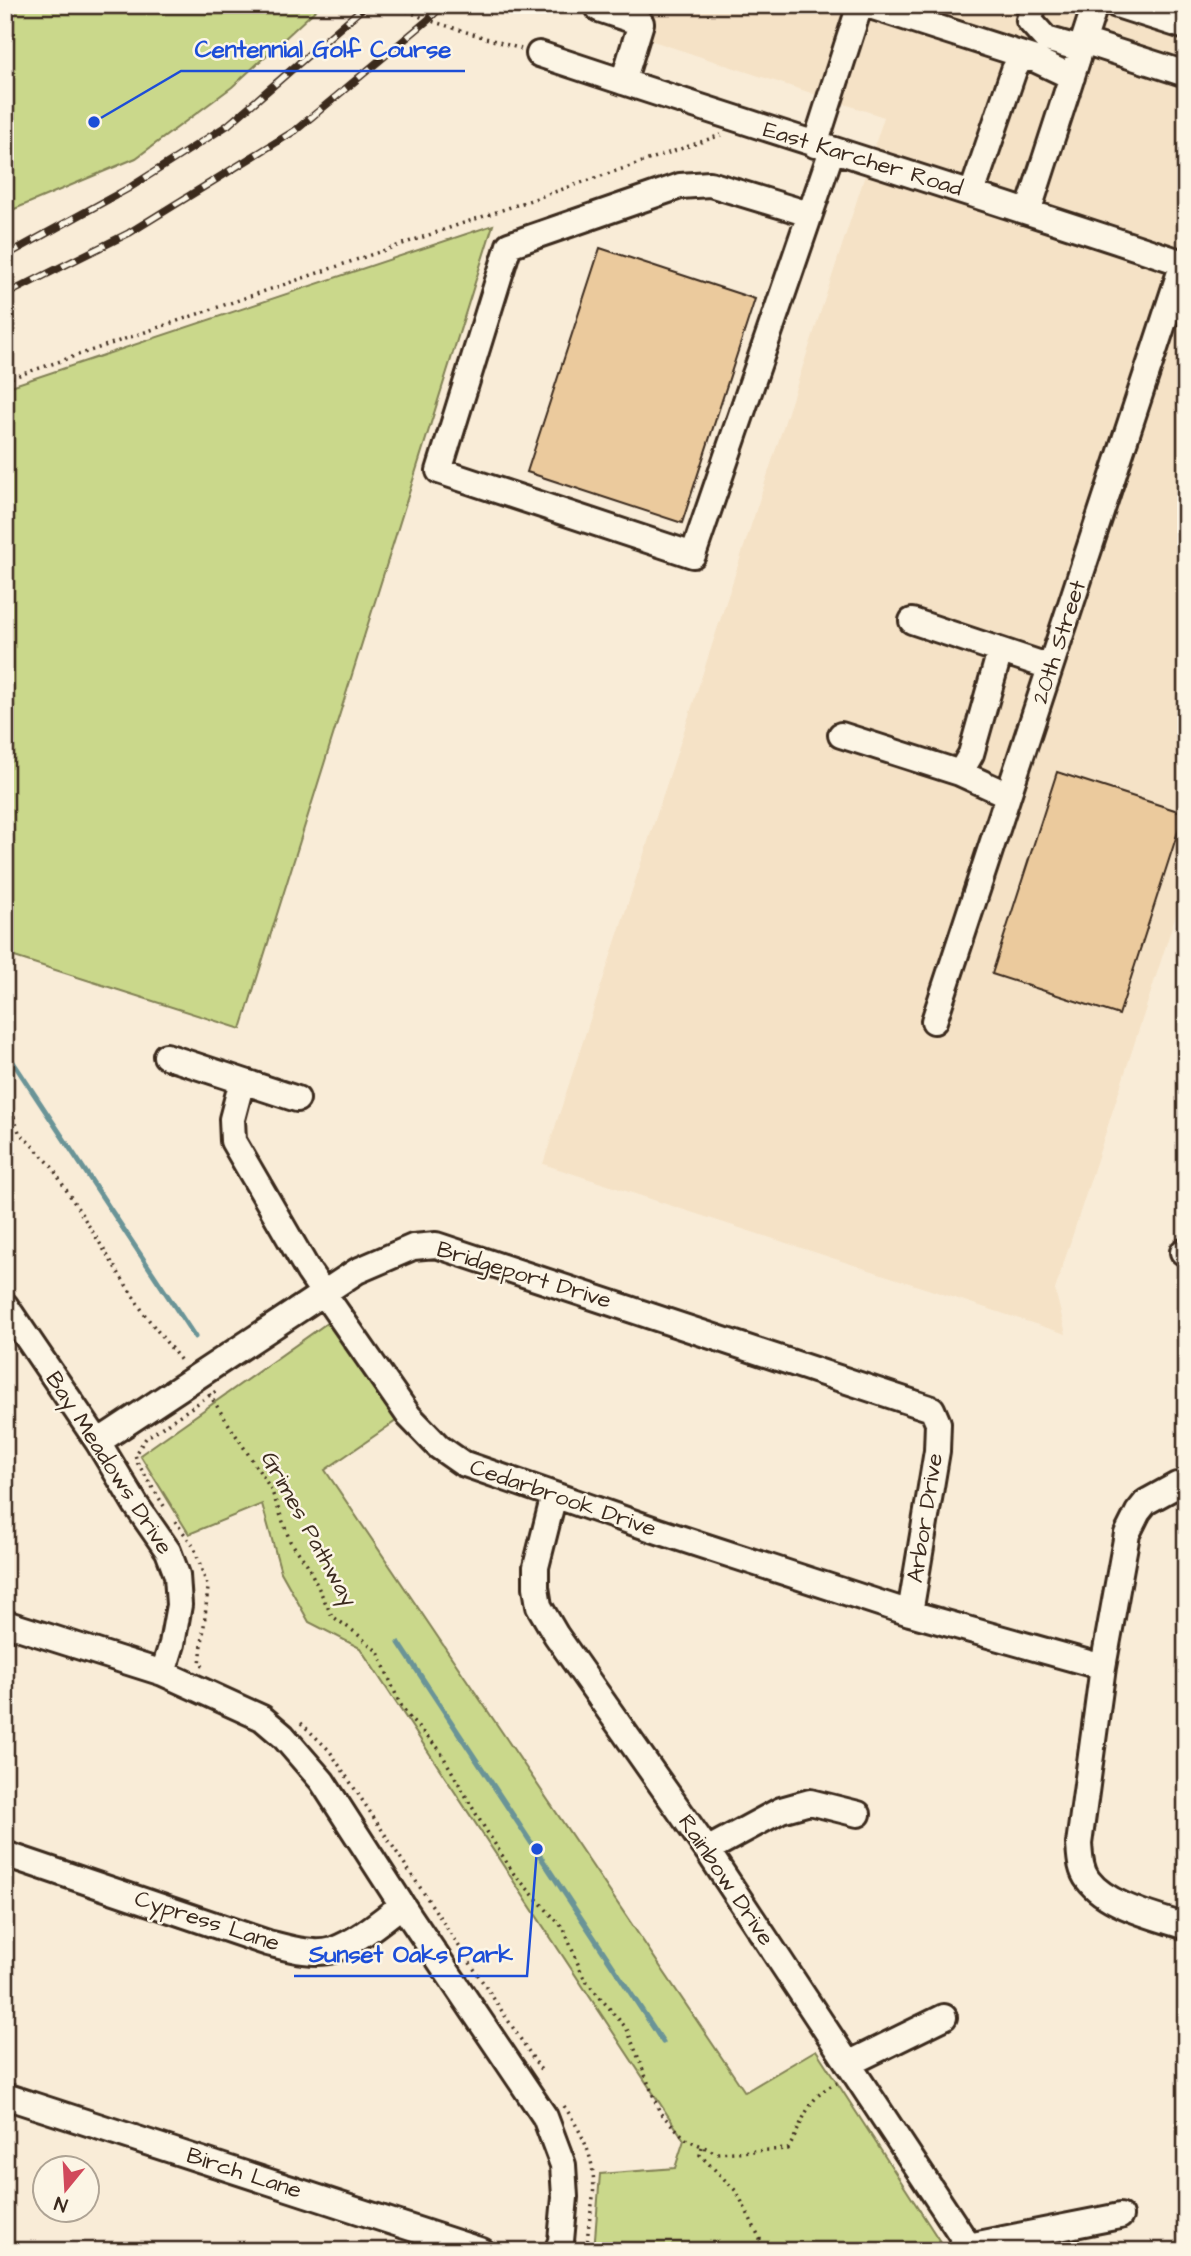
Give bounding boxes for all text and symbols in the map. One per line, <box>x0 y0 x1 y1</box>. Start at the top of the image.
callout: Centennial Golf Course <box>181 26 465 71</box>
text: Centennial Golf Course <box>195 33 451 67</box>
street label: East Karcher Road <box>759 113 967 205</box>
street label: 20th Street <box>1024 575 1094 708</box>
street label: Bridgeport Drive <box>432 1233 615 1318</box>
street label: Bay Meadows Drive <box>37 1365 180 1561</box>
street label: Grimes Pathway <box>252 1446 365 1613</box>
street label: Cedarbrook Drive <box>466 1451 660 1545</box>
street label: Arbor Drive <box>899 1451 951 1585</box>
street label: Rainbow Drive <box>670 1808 782 1952</box>
street label: Cypress Lane <box>130 1882 284 1960</box>
callout: Sunset Oaks Park <box>294 1931 527 1976</box>
text: Sunset Oaks Park <box>308 1938 513 1972</box>
street label: Birch Lane <box>182 2139 306 2207</box>
north arrow <box>32 2154 102 2224</box>
text: N <box>51 2189 71 2218</box>

